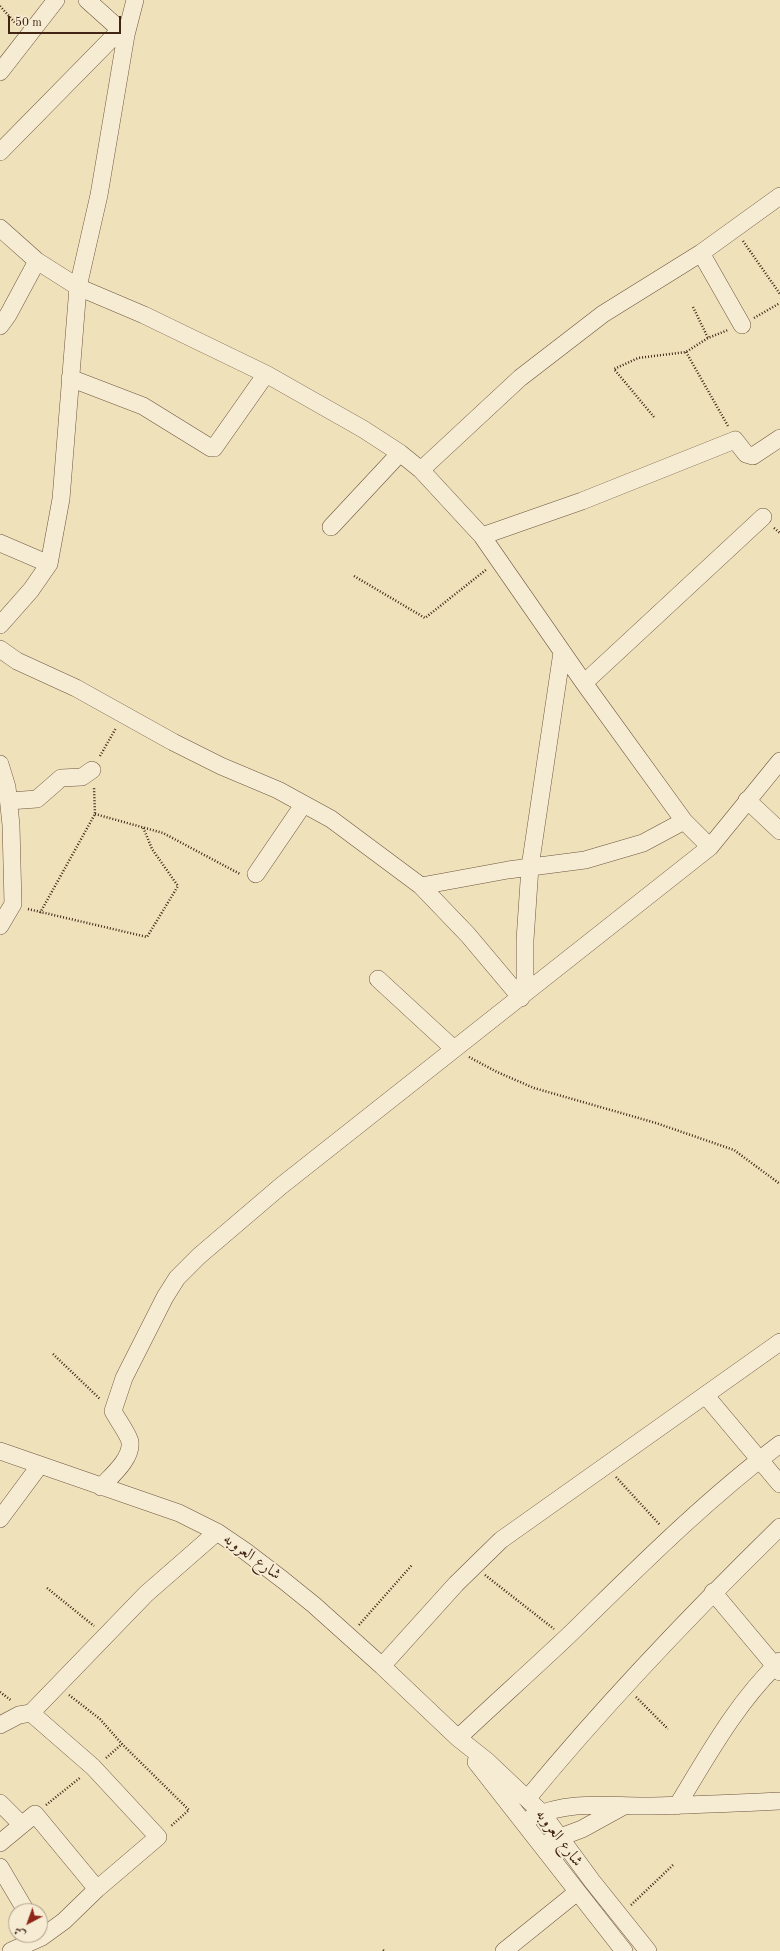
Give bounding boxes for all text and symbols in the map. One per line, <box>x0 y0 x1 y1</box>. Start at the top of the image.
scale bar <box>10 8 123 34</box>
text: 50 m <box>15 17 42 29</box>
street label: شارع العروبه <box>219 1530 285 1584</box>
street label: شارع العروبه <box>531 1806 587 1870</box>
north arrow <box>8 1903 48 1943</box>
text: ش <box>13 1924 28 1939</box>

